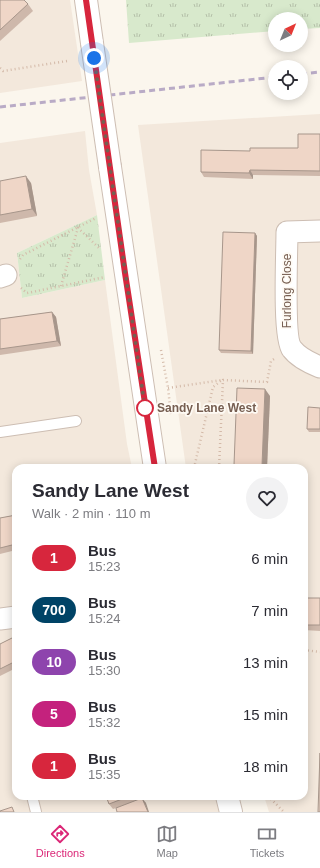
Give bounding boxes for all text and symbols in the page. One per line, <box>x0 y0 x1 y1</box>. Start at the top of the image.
north arrow <box>268 12 308 52</box>
map controls <box>268 12 308 100</box>
your location <box>84 48 104 68</box>
button: locate <box>268 60 308 100</box>
street label: Furlong Close <box>280 253 294 328</box>
marker: Sandy Lane West <box>136 399 154 417</box>
place label: Sandy Lane West <box>157 401 256 415</box>
button: heart <box>246 477 288 519</box>
text: Sandy Lane West <box>32 480 189 501</box>
text: Walk · 2 min · 110 m <box>32 506 150 521</box>
text: Bus <box>88 542 116 559</box>
text: 1 <box>50 550 58 566</box>
text: 6 min <box>251 550 288 567</box>
text: 15:23 <box>88 559 121 574</box>
text: Bus <box>88 594 116 611</box>
text: 700 <box>42 602 66 618</box>
text: 7 min <box>251 602 288 619</box>
text: 15:24 <box>88 611 121 626</box>
text: Bus <box>88 646 116 663</box>
text: 10 <box>46 654 62 670</box>
text: 13 min <box>243 654 288 671</box>
text: 15:30 <box>88 663 121 678</box>
text: Bus <box>88 698 116 715</box>
text: 5 <box>50 706 58 722</box>
text: 15 min <box>243 706 288 723</box>
text: 15:32 <box>88 715 121 730</box>
text: Bus <box>88 750 116 767</box>
text: 1 <box>50 758 58 774</box>
text: 18 min <box>243 758 288 775</box>
text: 15:35 <box>88 767 121 782</box>
tab: Directions <box>36 823 85 859</box>
tab: Map <box>156 823 178 859</box>
tab: Tickets <box>250 823 284 859</box>

